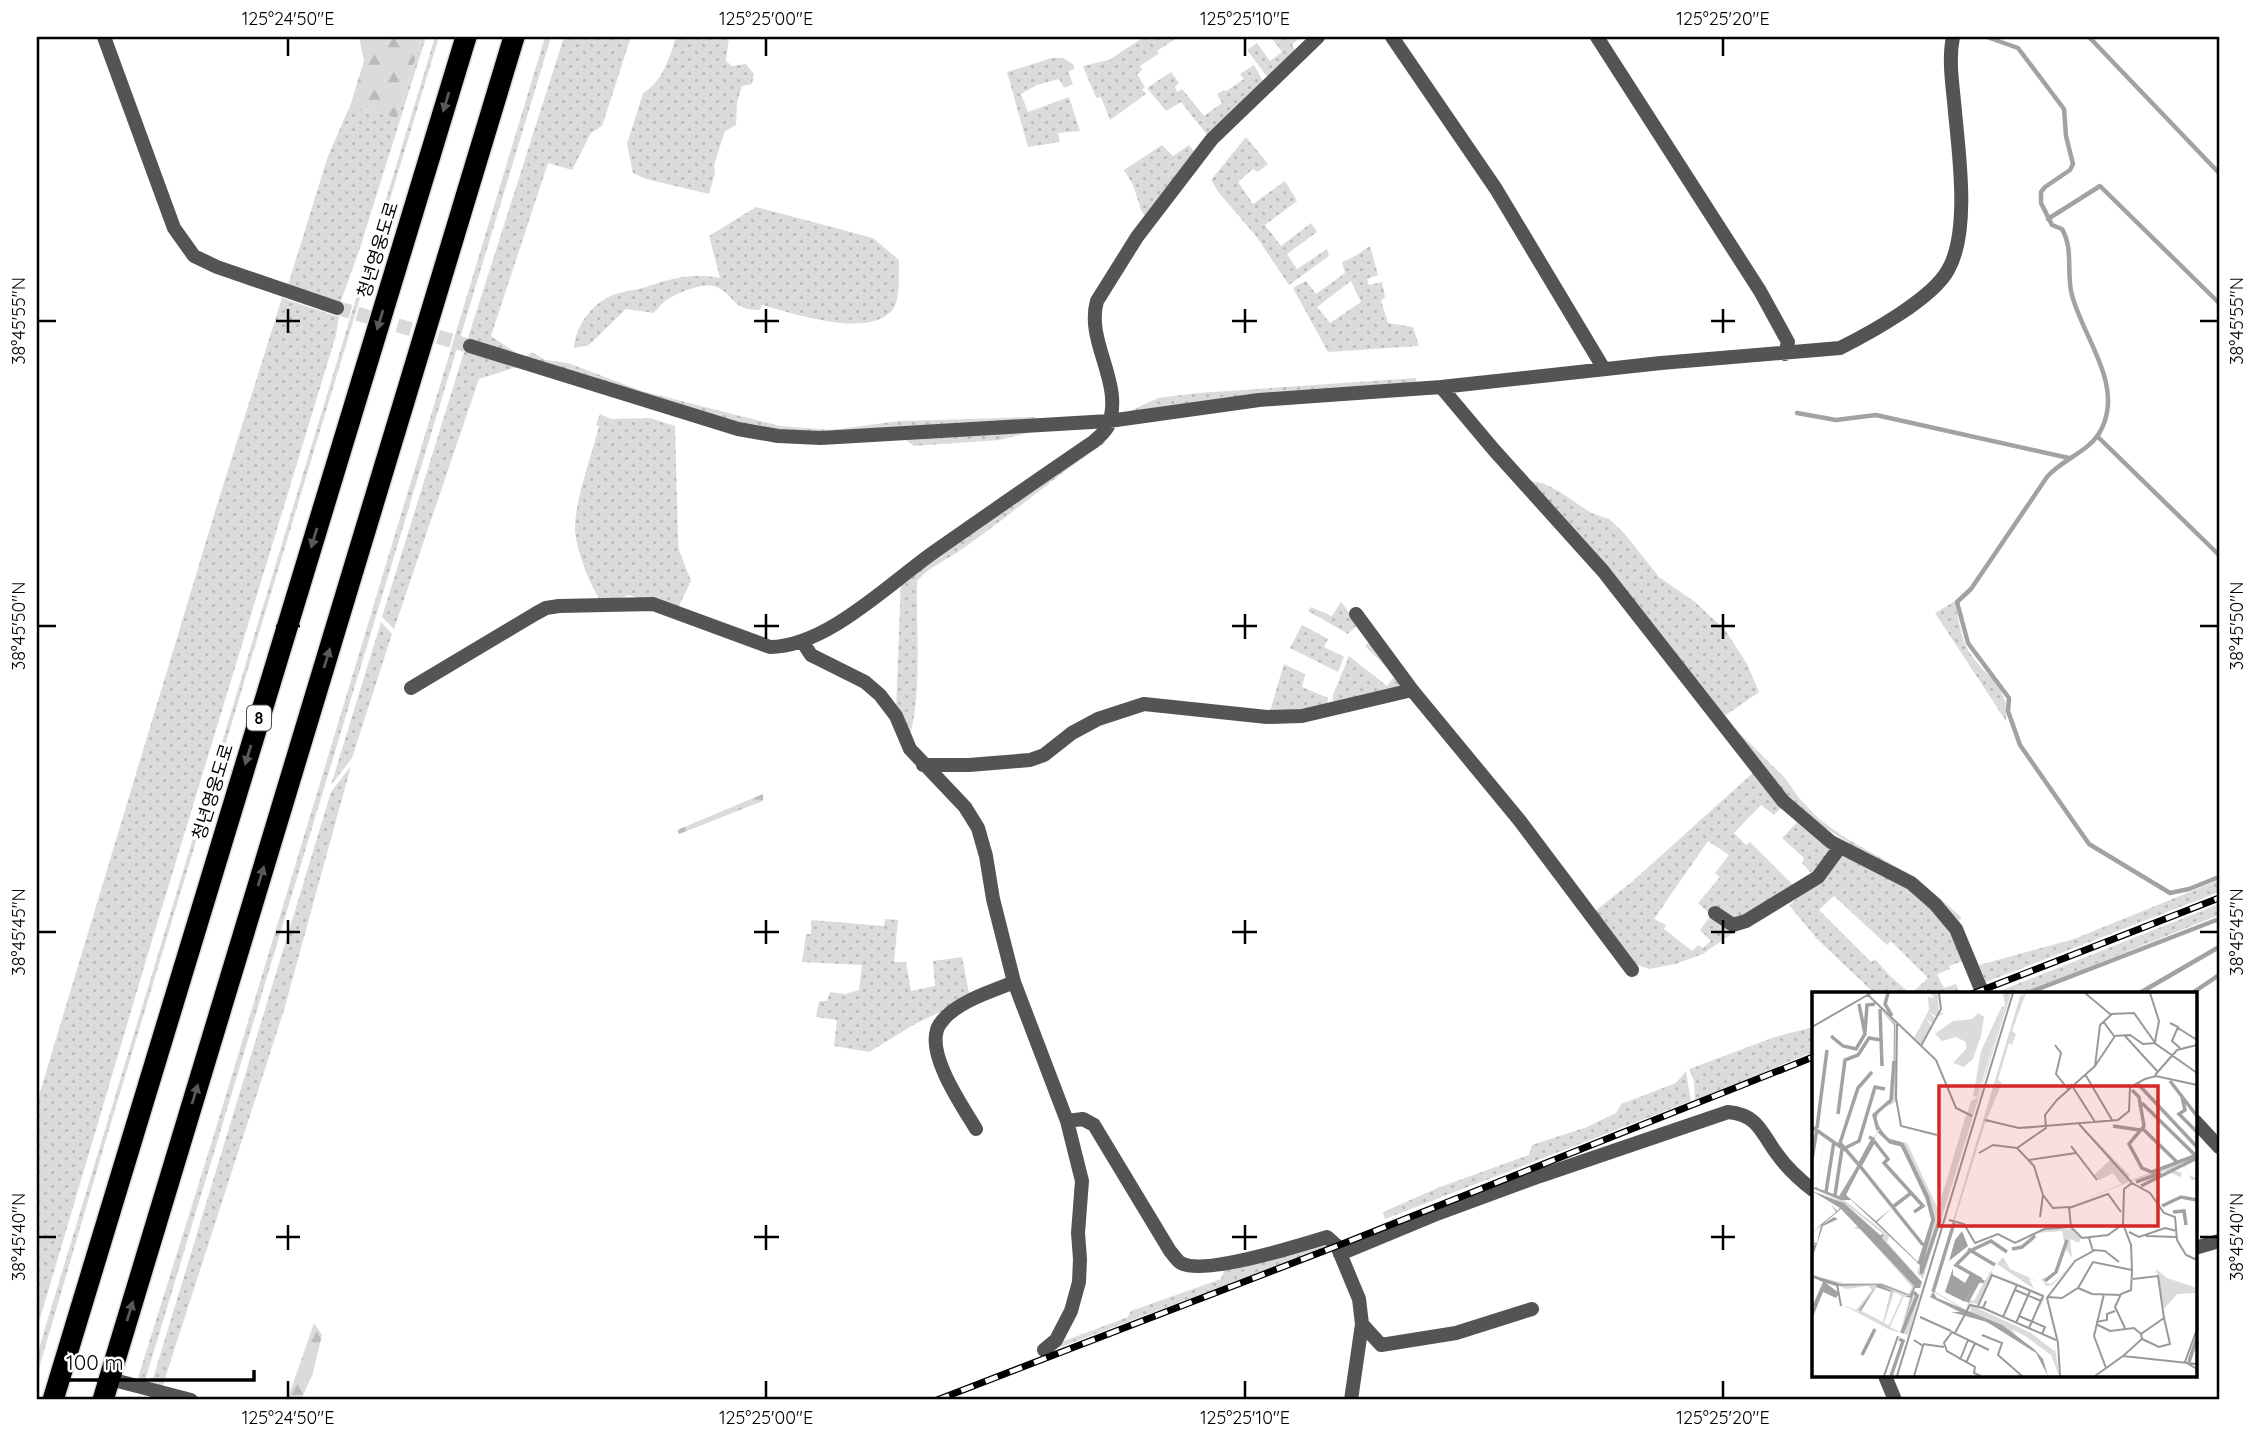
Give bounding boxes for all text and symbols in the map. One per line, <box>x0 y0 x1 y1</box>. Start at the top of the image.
text: 125°24'50"E <box>242 7 334 30</box>
text: 125°25'00"E <box>719 7 813 30</box>
text: 125°25'10"E <box>1200 7 1290 30</box>
text: 125°25'20"E <box>1676 7 1770 30</box>
one-way arrow <box>440 92 451 113</box>
street label: 청년영웅도로 <box>352 199 403 301</box>
text: 38°45'55"N <box>7 277 30 365</box>
text: 38°45'55"N <box>2225 277 2248 365</box>
one-way arrow <box>375 310 385 331</box>
one-way arrow <box>309 527 319 548</box>
text: 38°45'50"N <box>7 582 30 670</box>
text: 38°45'50"N <box>2225 582 2248 670</box>
one-way arrow <box>322 647 332 668</box>
road number: 8 <box>247 706 271 730</box>
street label: 청년영웅도로 <box>187 741 238 843</box>
one-way arrow <box>243 745 253 766</box>
one-way arrow <box>257 865 267 886</box>
text: 38°45'45"N <box>7 888 30 976</box>
text: 38°45'45"N <box>2225 888 2248 976</box>
inset map <box>1812 992 2196 1378</box>
one-way arrow <box>191 1083 201 1104</box>
text: 38°45'40"N <box>7 1193 30 1281</box>
text: 38°45'40"N <box>2225 1193 2248 1281</box>
one-way arrow <box>125 1301 135 1322</box>
scale bar <box>56 1339 254 1383</box>
text: 100 m <box>66 1349 124 1375</box>
text: 125°24'50"E <box>242 1406 334 1429</box>
text: 125°25'00"E <box>719 1406 813 1429</box>
text: 125°25'10"E <box>1200 1406 1290 1429</box>
text: 125°25'20"E <box>1676 1406 1770 1429</box>

